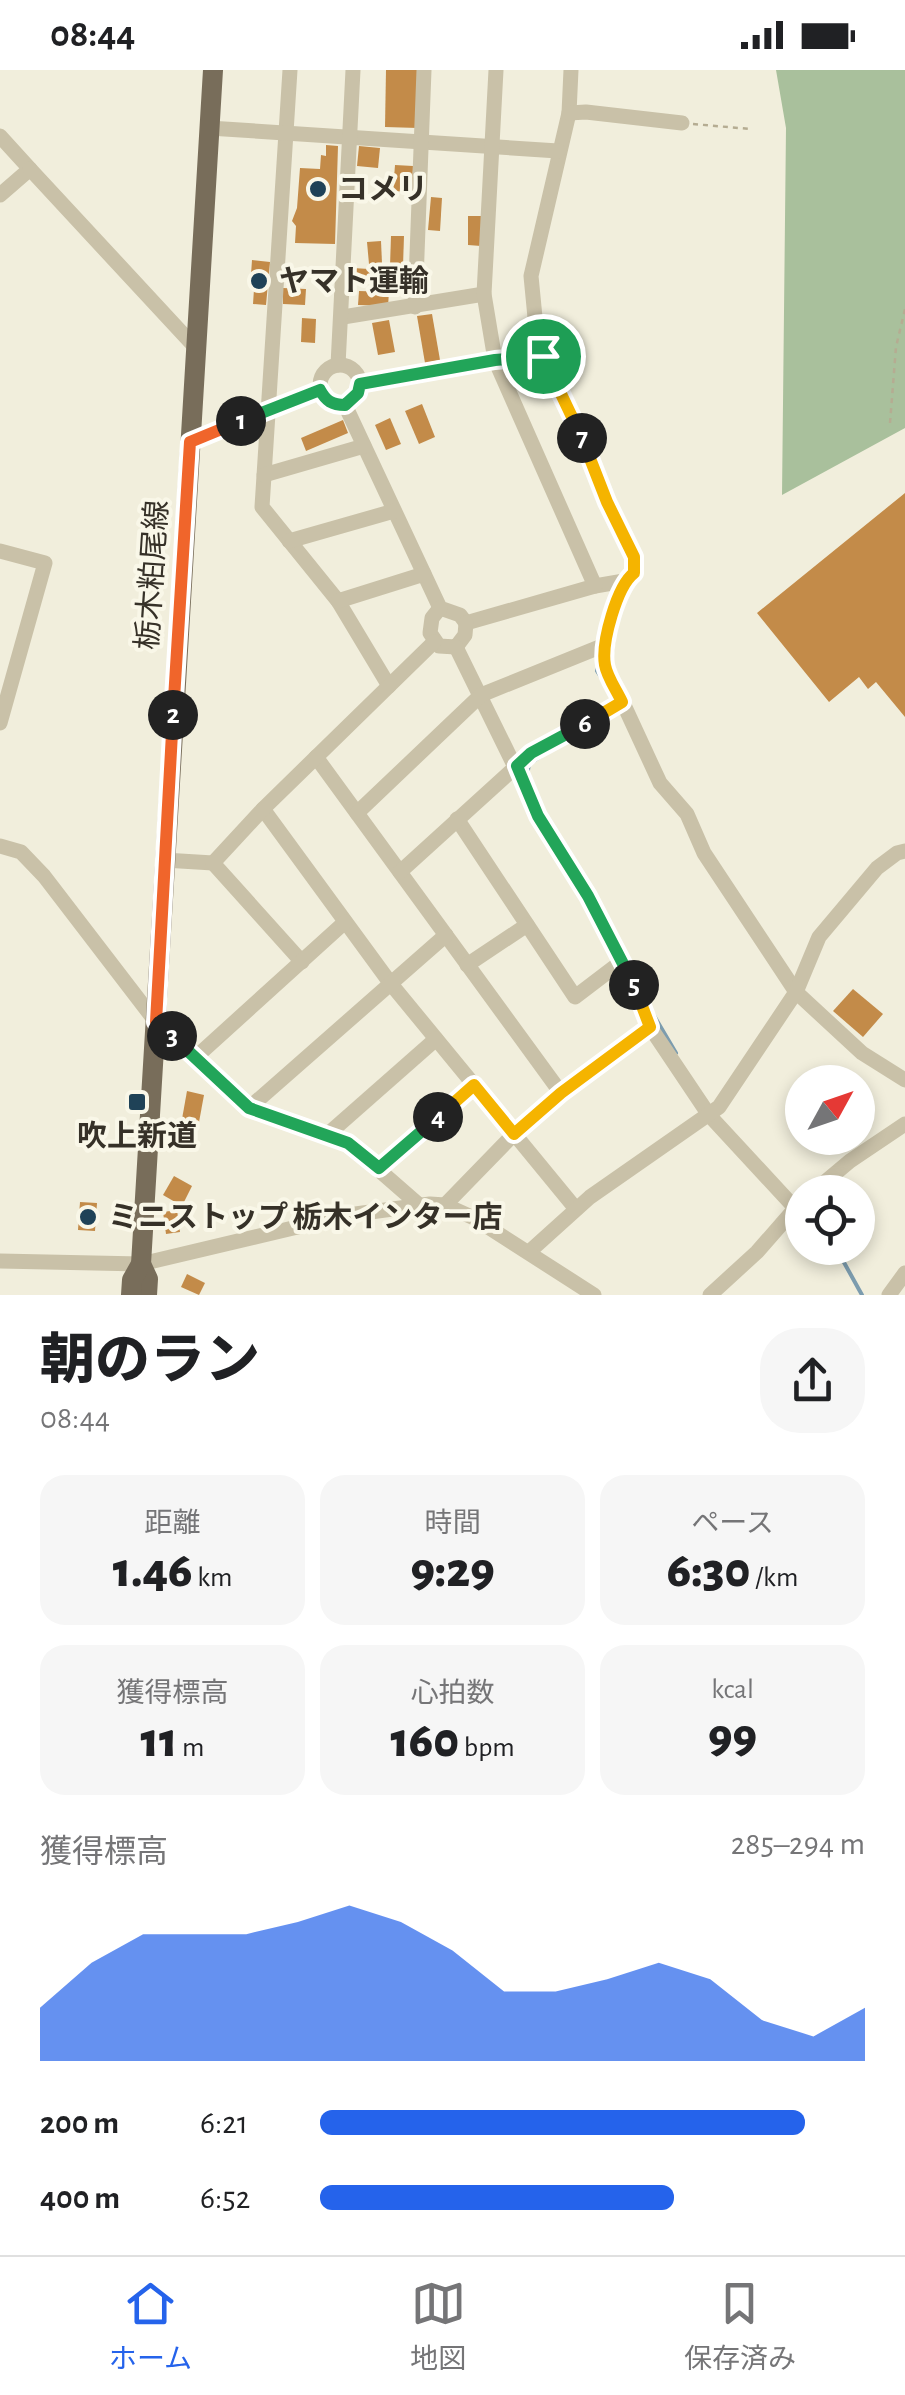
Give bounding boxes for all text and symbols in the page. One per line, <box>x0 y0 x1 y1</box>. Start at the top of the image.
text: 08:44 <box>50 16 135 54</box>
place label: コメリ <box>338 175 428 205</box>
marker: コメリ <box>307 178 329 200</box>
place label: ヤマト運輸 <box>279 265 429 297</box>
marker: ヤマト運輸 <box>248 270 270 292</box>
pin <box>501 314 586 399</box>
icon: arrive <box>516 329 571 384</box>
pin: 1 <box>216 396 266 446</box>
text: 1 <box>236 407 246 435</box>
pin: 7 <box>557 413 607 463</box>
text: 7 <box>576 424 588 452</box>
street label: 栃木粕尾線 <box>131 499 173 651</box>
pin: 2 <box>148 690 198 740</box>
pin: 6 <box>560 699 610 749</box>
text: 2 <box>166 701 180 729</box>
text: 6 <box>578 710 592 738</box>
pin: 5 <box>609 960 659 1010</box>
text: 5 <box>628 971 640 999</box>
pin: 3 <box>147 1011 197 1061</box>
text: 3 <box>166 1022 178 1050</box>
north arrow <box>785 1065 875 1155</box>
map controls <box>785 1065 875 1265</box>
marker: 吹上新道 <box>126 1091 148 1113</box>
pin: 4 <box>413 1092 463 1142</box>
text: 4 <box>431 1103 445 1131</box>
place label: 吹上新道 <box>77 1120 197 1152</box>
button: locate <box>785 1175 875 1265</box>
place label: ミニストップ 栃木インター店 <box>108 1201 503 1233</box>
marker: ミニストップ 栃木インター店 <box>77 1206 99 1228</box>
button: share <box>760 1328 865 1433</box>
text: 朝のラン <box>40 1334 260 1389</box>
text: 08:44 <box>40 1402 110 1434</box>
text: 距離 <box>144 1510 201 1538</box>
text: 時間 <box>424 1510 481 1538</box>
text: ペース <box>691 1510 774 1538</box>
text: 1.46 <box>113 1546 193 1596</box>
text: 9:29 <box>410 1546 495 1596</box>
text: 6:30 <box>667 1546 750 1596</box>
text: km <box>193 1564 232 1592</box>
text: /km <box>750 1564 798 1592</box>
text: kcal <box>711 1676 754 1704</box>
text: 獲得標高 <box>116 1680 229 1708</box>
text: 心拍数 <box>410 1680 495 1708</box>
text: 99 <box>708 1712 757 1762</box>
text: 11 <box>141 1716 177 1766</box>
text: 160 <box>390 1716 459 1766</box>
text: m <box>177 1734 204 1762</box>
text: bpm <box>459 1734 515 1762</box>
text: 285–294 m <box>731 1828 865 1860</box>
text: 獲得標高 <box>40 1836 168 1868</box>
text: 200 m <box>40 2107 119 2139</box>
text: 6:21 <box>200 2107 248 2139</box>
text: 400 m <box>40 2182 120 2214</box>
text: 6:52 <box>200 2182 250 2214</box>
tab: ホーム <box>109 2276 192 2377</box>
tab: 地図 <box>410 2276 466 2377</box>
tab: 保存済み <box>684 2276 796 2377</box>

